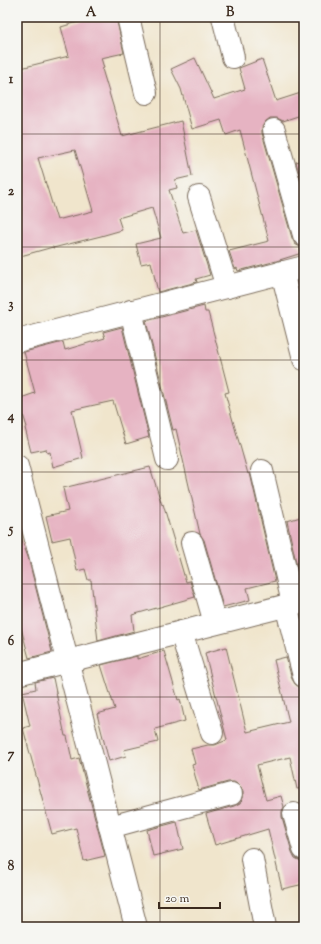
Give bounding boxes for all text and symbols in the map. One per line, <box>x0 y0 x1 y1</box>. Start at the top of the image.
text: A <box>86 4 97 22</box>
text: B <box>226 4 235 22</box>
text: 1 <box>9 71 14 89</box>
text: 2 <box>8 183 15 201</box>
text: 3 <box>8 296 14 314</box>
text: 4 <box>7 408 15 426</box>
text: 5 <box>8 521 14 539</box>
text: 6 <box>8 633 15 651</box>
text: 7 <box>8 746 15 764</box>
text: 8 <box>8 858 15 876</box>
scale bar <box>159 884 220 910</box>
text: 20 m <box>165 890 190 908</box>

